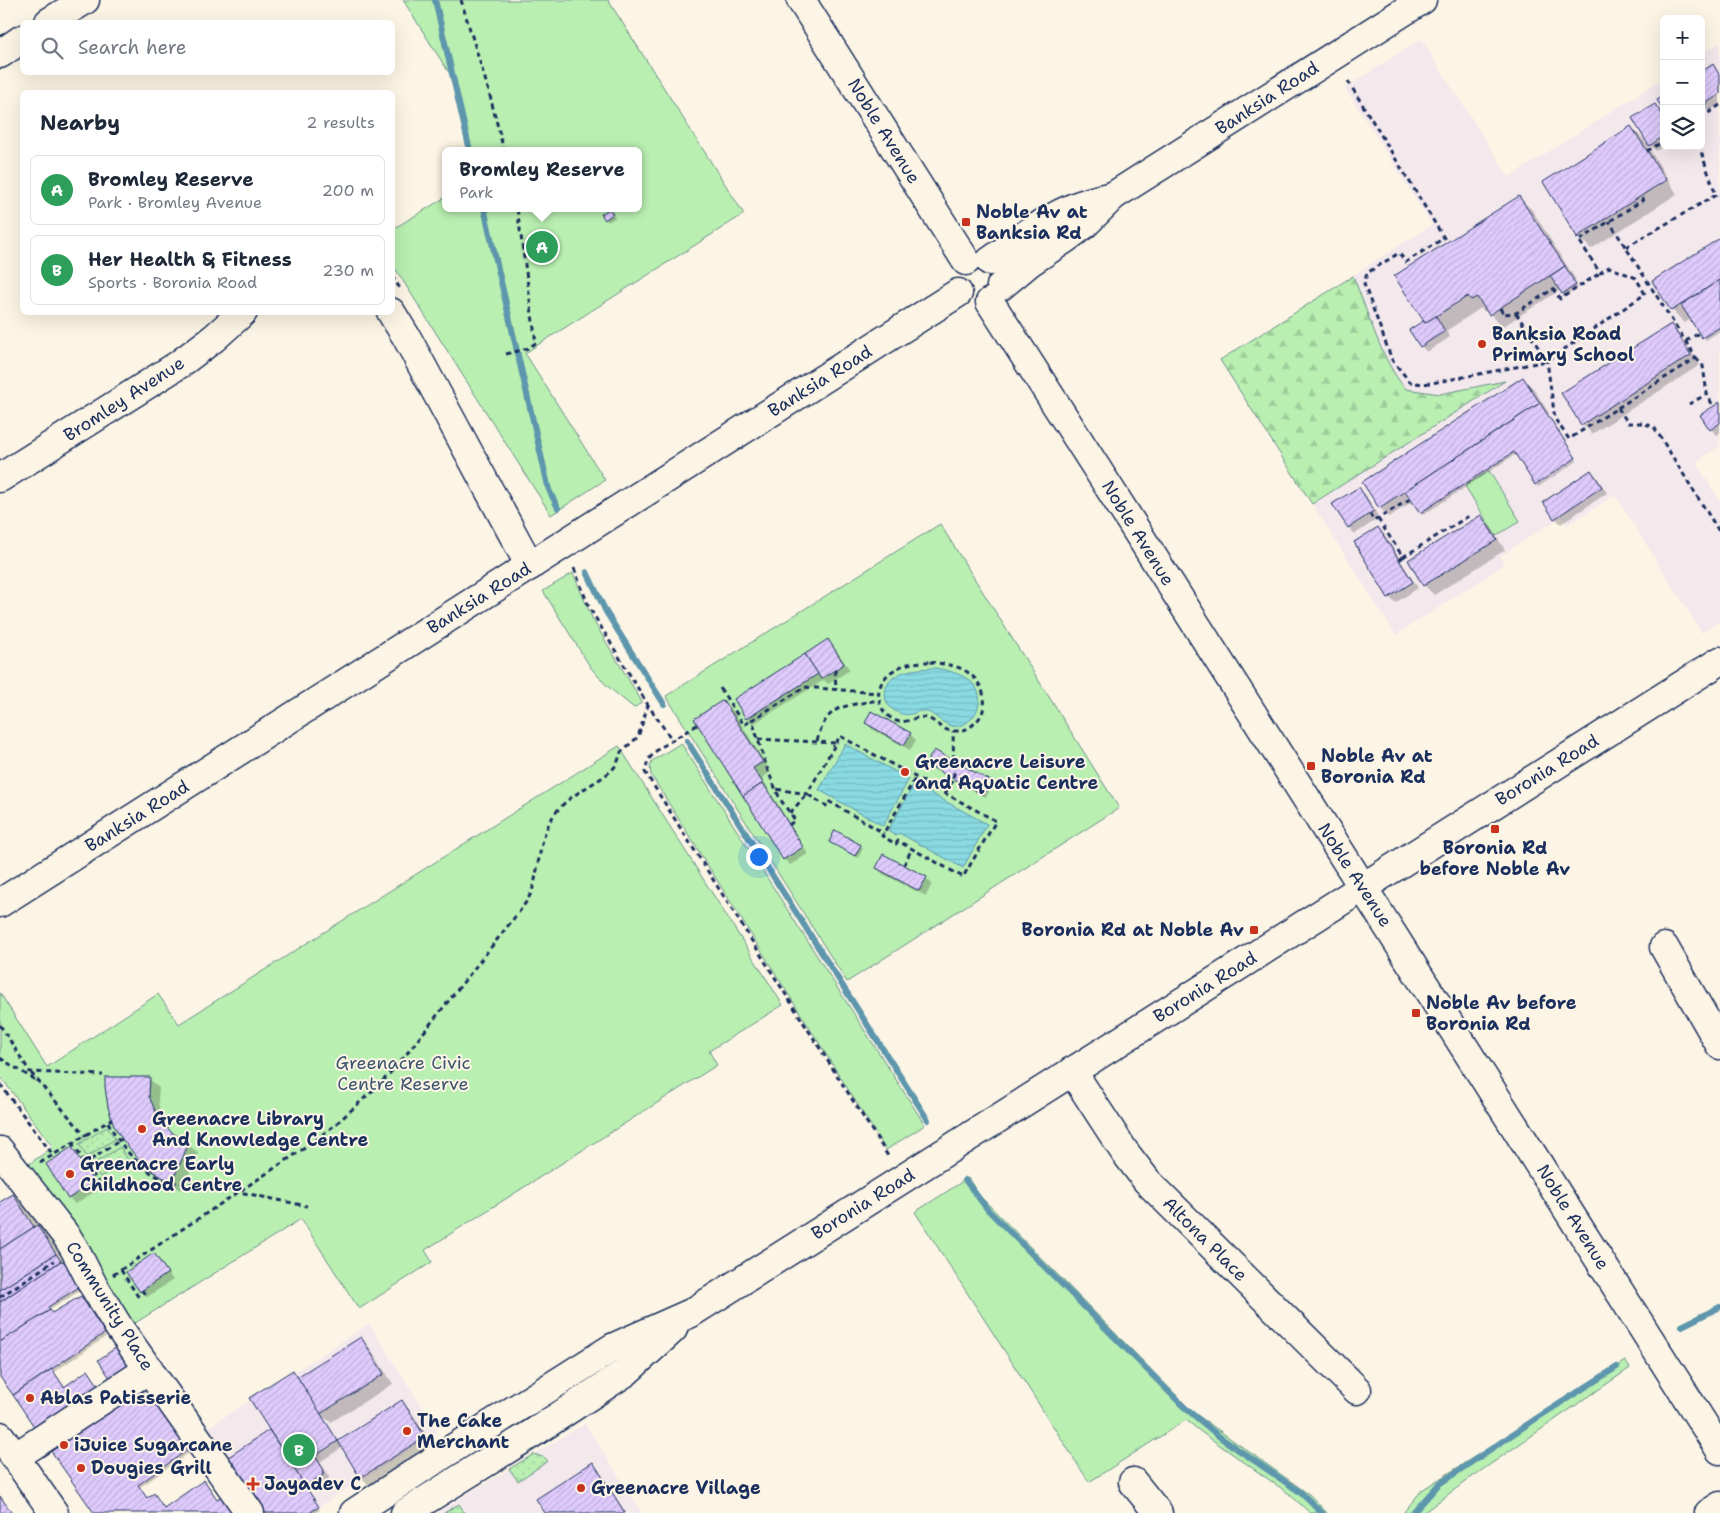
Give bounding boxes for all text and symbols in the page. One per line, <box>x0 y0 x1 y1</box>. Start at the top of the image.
map controls <box>1660 15 1705 150</box>
button: + <box>1660 15 1705 60</box>
search box <box>20 20 395 75</box>
icon: search <box>38 34 66 62</box>
text: Search here <box>78 35 187 60</box>
street label: Banksia Road <box>1211 56 1323 140</box>
button: − <box>1660 60 1705 105</box>
street label: Noble Avenue <box>842 74 926 188</box>
button: layers <box>1660 105 1705 150</box>
text: Nearby <box>40 109 120 137</box>
text: 2 results <box>306 112 375 133</box>
popup <box>442 147 642 212</box>
text: Bromley Reserve <box>459 157 625 182</box>
text: Bromley Reserve <box>88 167 254 192</box>
text: A <box>51 180 63 201</box>
text: 200 m <box>322 180 374 201</box>
text: Park <box>459 182 494 203</box>
text: Park · Bromley Avenue <box>88 192 262 213</box>
place label: Noble Av at Banksia Rd <box>976 200 1088 245</box>
marker: Noble Av at Banksia Rd <box>960 216 972 228</box>
pin: A <box>526 228 558 266</box>
text: Her Health & Fitness <box>88 247 292 272</box>
text: B <box>52 260 62 281</box>
text: 230 m <box>322 260 374 281</box>
text: Sports · Boronia Road <box>88 272 257 293</box>
place label: Banksia Road Primary School <box>1492 322 1634 367</box>
marker: Banksia Road Primary School <box>1476 338 1488 350</box>
street label: Banksia Road <box>763 339 877 423</box>
street label: Bromley Avenue <box>59 351 189 447</box>
street label: Noble Avenue <box>1096 476 1180 590</box>
street label: Banksia Road <box>422 556 536 640</box>
street label: Boronia Road <box>1491 729 1603 811</box>
place label: Noble Av at Boronia Rd <box>1321 744 1433 789</box>
place label: Greenacre Leisure and Aquatic Centre <box>915 750 1098 795</box>
marker: Noble Av at Boronia Rd <box>1305 760 1317 772</box>
marker: Greenacre Leisure and Aquatic Centre <box>899 766 911 778</box>
street label: Banksia Road <box>80 774 194 858</box>
street label: Noble Avenue <box>1312 818 1398 932</box>
marker: Boronia Rd before Noble Av <box>1489 823 1501 835</box>
place label: Boronia Rd before Noble Av <box>1420 836 1570 881</box>
your location <box>746 844 772 870</box>
place label: Boronia Rd at Noble Av <box>1022 918 1244 942</box>
marker: Boronia Rd at Noble Av <box>1248 924 1260 936</box>
street label: Boronia Road <box>1149 946 1261 1028</box>
place label: Noble Av before Boronia Rd <box>1426 991 1577 1036</box>
marker: Noble Av before Boronia Rd <box>1410 1007 1422 1019</box>
park label: Greenacre Civic Centre Reserve <box>335 1051 471 1096</box>
place label: Greenacre Library And Knowledge Centre <box>152 1107 368 1152</box>
marker: Greenacre Library And Knowledge Centre <box>136 1123 148 1135</box>
place label: Greenacre Early Childhood Centre <box>80 1152 243 1197</box>
street label: Noble Avenue <box>1531 1160 1615 1274</box>
street label: Boronia Road <box>807 1163 919 1245</box>
marker: Greenacre Early Childhood Centre <box>64 1168 76 1180</box>
street label: Altona Place <box>1157 1191 1253 1287</box>
street label: Community Place <box>61 1237 159 1375</box>
place label: Ablas Patisserie <box>40 1386 192 1410</box>
marker: Ablas Patisserie <box>24 1392 36 1404</box>
place label: The Cake Merchant <box>417 1409 509 1454</box>
marker: The Cake Merchant <box>401 1425 413 1437</box>
pin: B <box>283 1431 315 1469</box>
place label: iJuice Sugarcane <box>74 1433 233 1457</box>
marker: iJuice Sugarcane <box>58 1439 70 1451</box>
place label: Dougies Grill <box>91 1456 212 1480</box>
marker: Dougies Grill <box>75 1462 87 1474</box>
place label: Jayadev C <box>264 1472 361 1496</box>
place label: Greenacre Village <box>591 1476 761 1500</box>
marker: Jayadev C <box>246 1477 260 1491</box>
marker: Greenacre Village <box>575 1482 587 1494</box>

